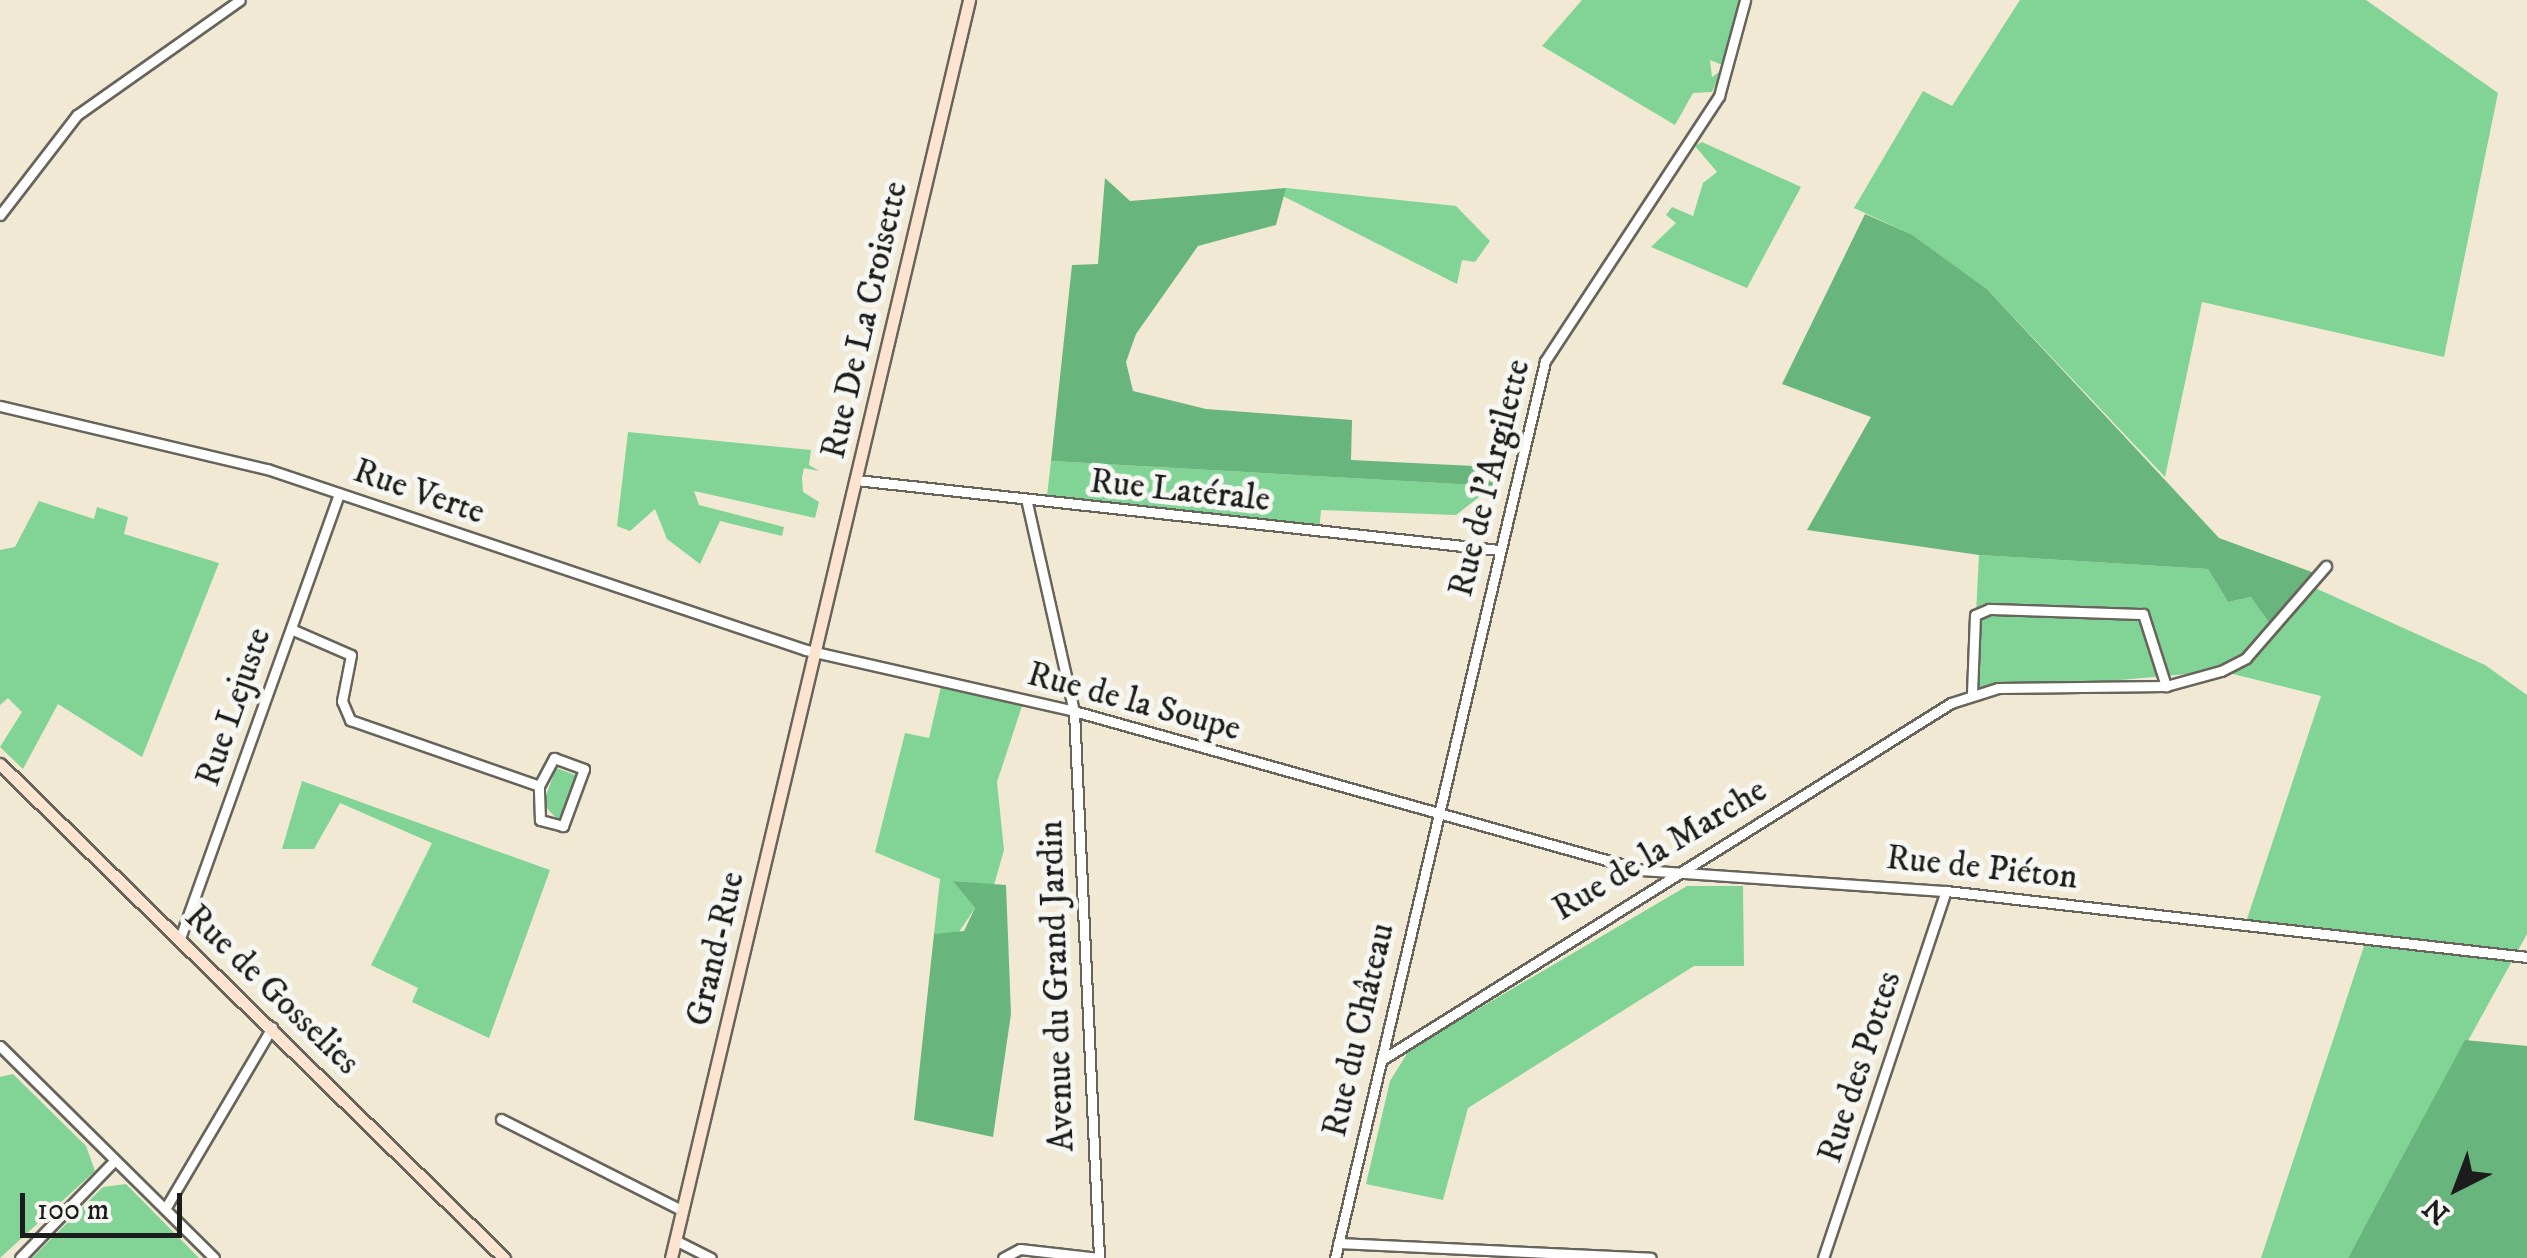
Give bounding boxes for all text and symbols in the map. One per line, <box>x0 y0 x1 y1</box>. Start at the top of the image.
street label: Rue De La Croisette <box>813 177 917 463</box>
street label: Rue de l'Argilette <box>1440 355 1540 601</box>
street label: Rue Verte <box>348 450 490 534</box>
street label: Rue Latérale <box>1088 461 1272 521</box>
street label: Rue Lejuste <box>187 622 281 792</box>
street label: Rue de la Soupe <box>1023 653 1245 751</box>
street label: Rue de la Marche <box>1545 770 1775 930</box>
street label: Avenue du Grand Jardin <box>1030 820 1084 1152</box>
street label: Rue de Piéton <box>1884 837 2080 899</box>
street label: Grand-Rue <box>678 868 754 1030</box>
street label: Rue de Gosselies <box>176 896 368 1084</box>
street label: Rue du Château <box>1314 919 1404 1141</box>
street label: Rue des Pottes <box>1809 966 1911 1168</box>
north arrow <box>2407 1138 2507 1238</box>
scale bar <box>25 1173 188 1235</box>
text: N <box>2416 1190 2457 1231</box>
text: 100 m <box>37 1192 109 1229</box>

